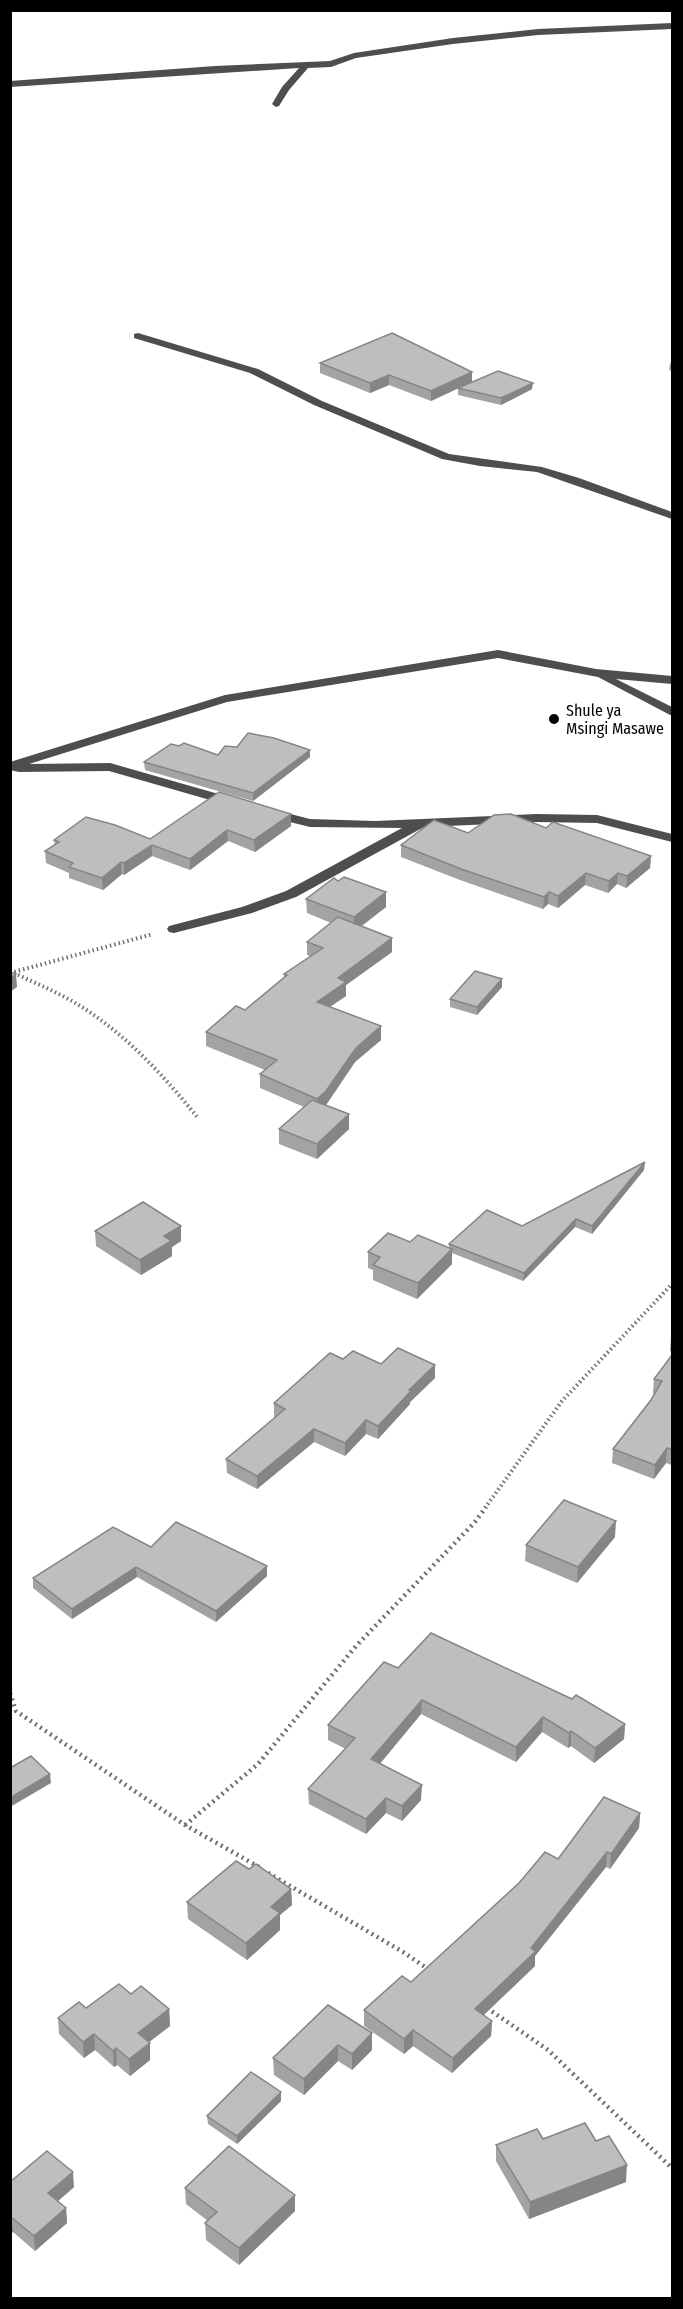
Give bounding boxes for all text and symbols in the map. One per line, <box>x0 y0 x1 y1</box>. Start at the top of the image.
place label: Shule ya Msingi Masawe <box>566 701 664 738</box>
marker: Shule ya Msingi Masawe <box>547 712 561 726</box>

